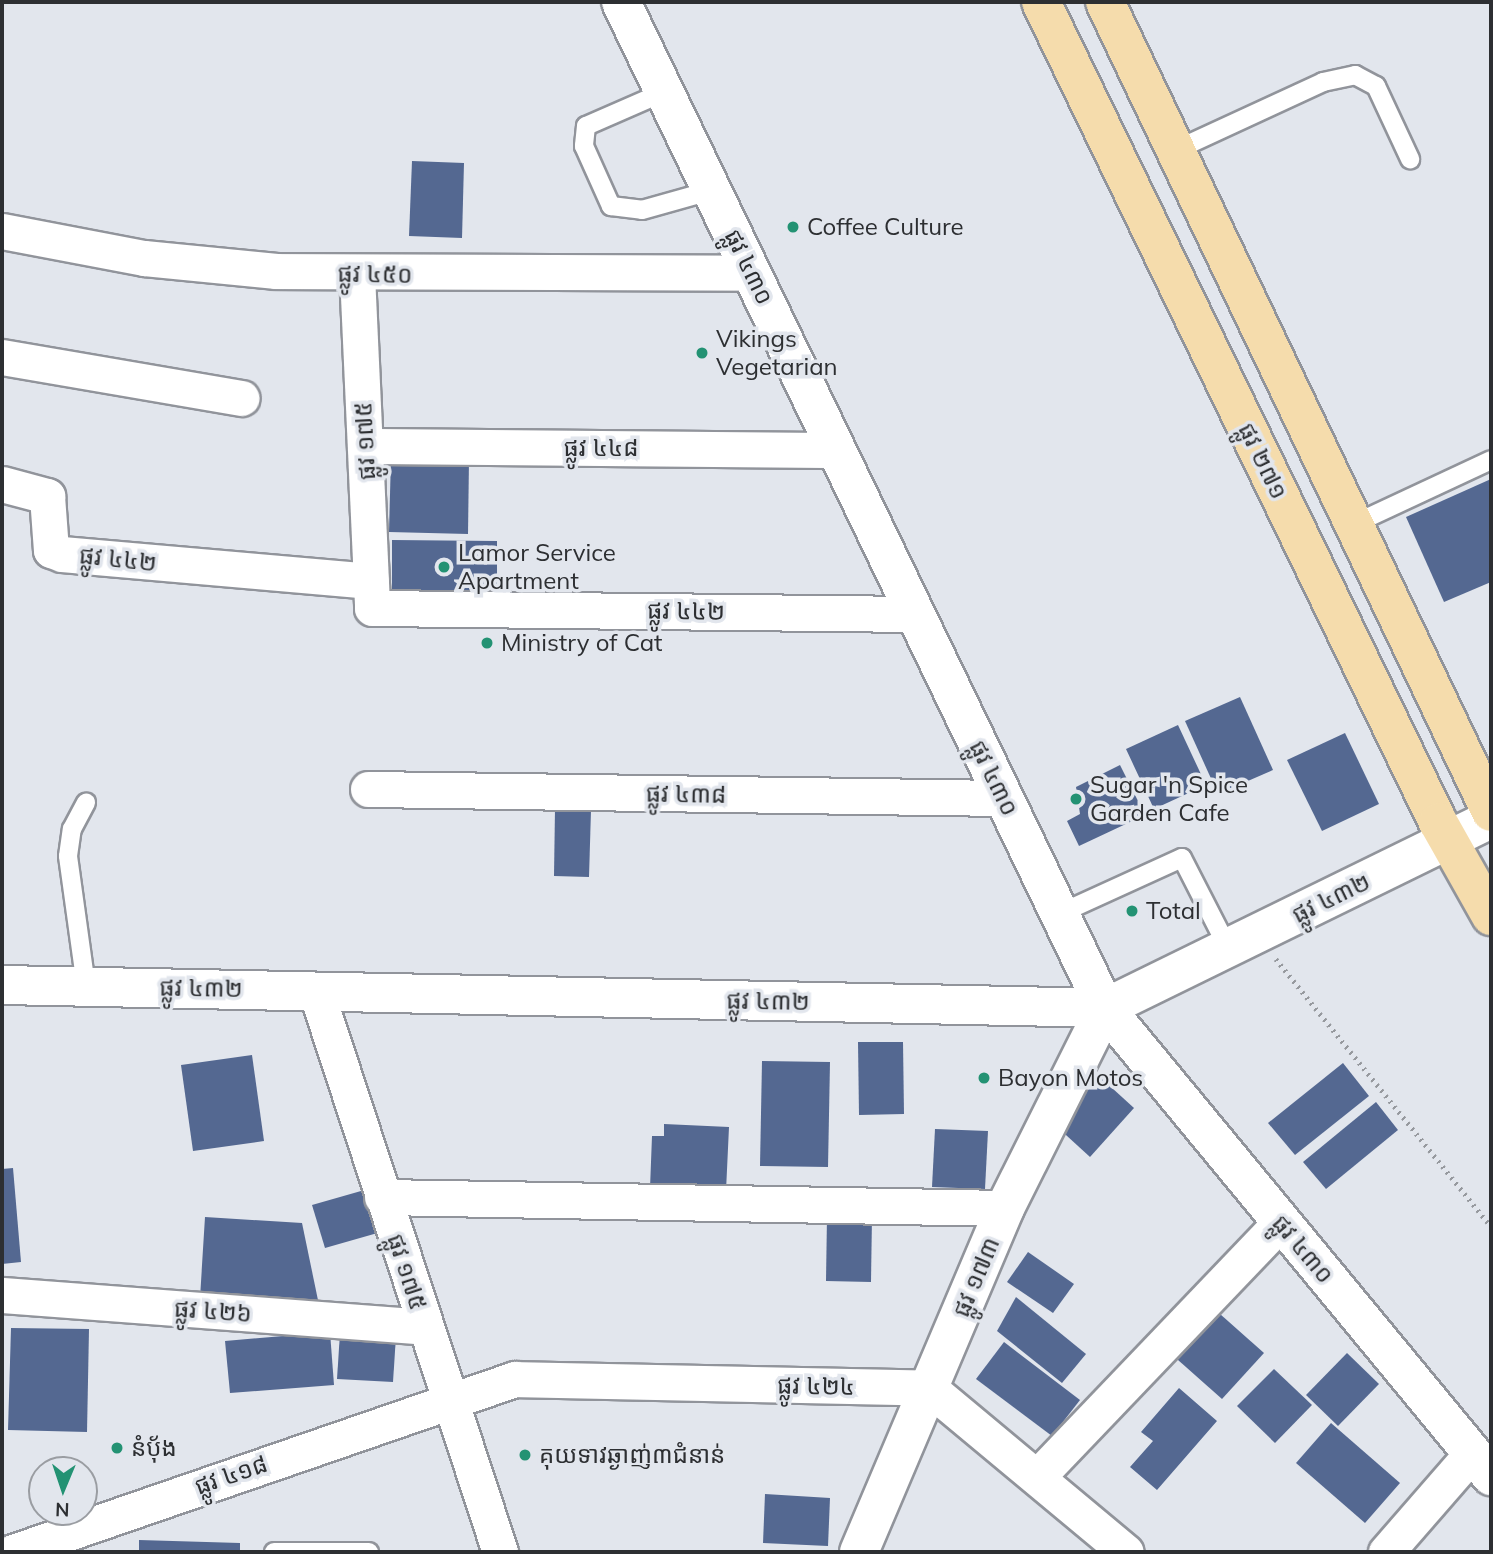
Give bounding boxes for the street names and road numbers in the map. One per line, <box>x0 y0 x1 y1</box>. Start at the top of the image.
street label: ផ្លូវ ៤៣០ <box>718 225 780 309</box>
street label: ផ្លូវ ៤៥០ <box>337 259 413 289</box>
street label: ផ្លូវ ១៧៥ <box>349 401 381 481</box>
street label: ផ្លូវ ២៧១ <box>1232 418 1294 504</box>
street label: ផ្លូវ ៤៤៨ <box>563 434 639 462</box>
street label: ផ្លូវ ៤៤២ <box>78 541 158 577</box>
street label: ផ្លូវ ៤៤២ <box>647 596 725 626</box>
street label: ផ្លូវ ៤៣០ <box>963 736 1025 820</box>
street label: ផ្លូវ ៤៣៨ <box>646 779 726 809</box>
street label: ផ្លូវ ៤៣២ <box>1287 867 1375 929</box>
street label: ផ្លូវ ៤៣២ <box>159 973 243 1003</box>
street label: ផ្លូវ ៤៣២ <box>726 986 810 1016</box>
street label: ផ្លូវ ៤៣០ <box>1266 1209 1340 1289</box>
street label: ផ្លូវ ១៧៥ <box>381 1230 433 1314</box>
street label: ផ្លូវ ១៧៣ <box>946 1233 1006 1321</box>
street label: ផ្លូវ ៤២៦ <box>173 1294 253 1328</box>
street label: ផ្លូវ ៤២៤ <box>777 1371 855 1401</box>
street label: ផ្លូវ ៤១៨ <box>191 1449 271 1501</box>

